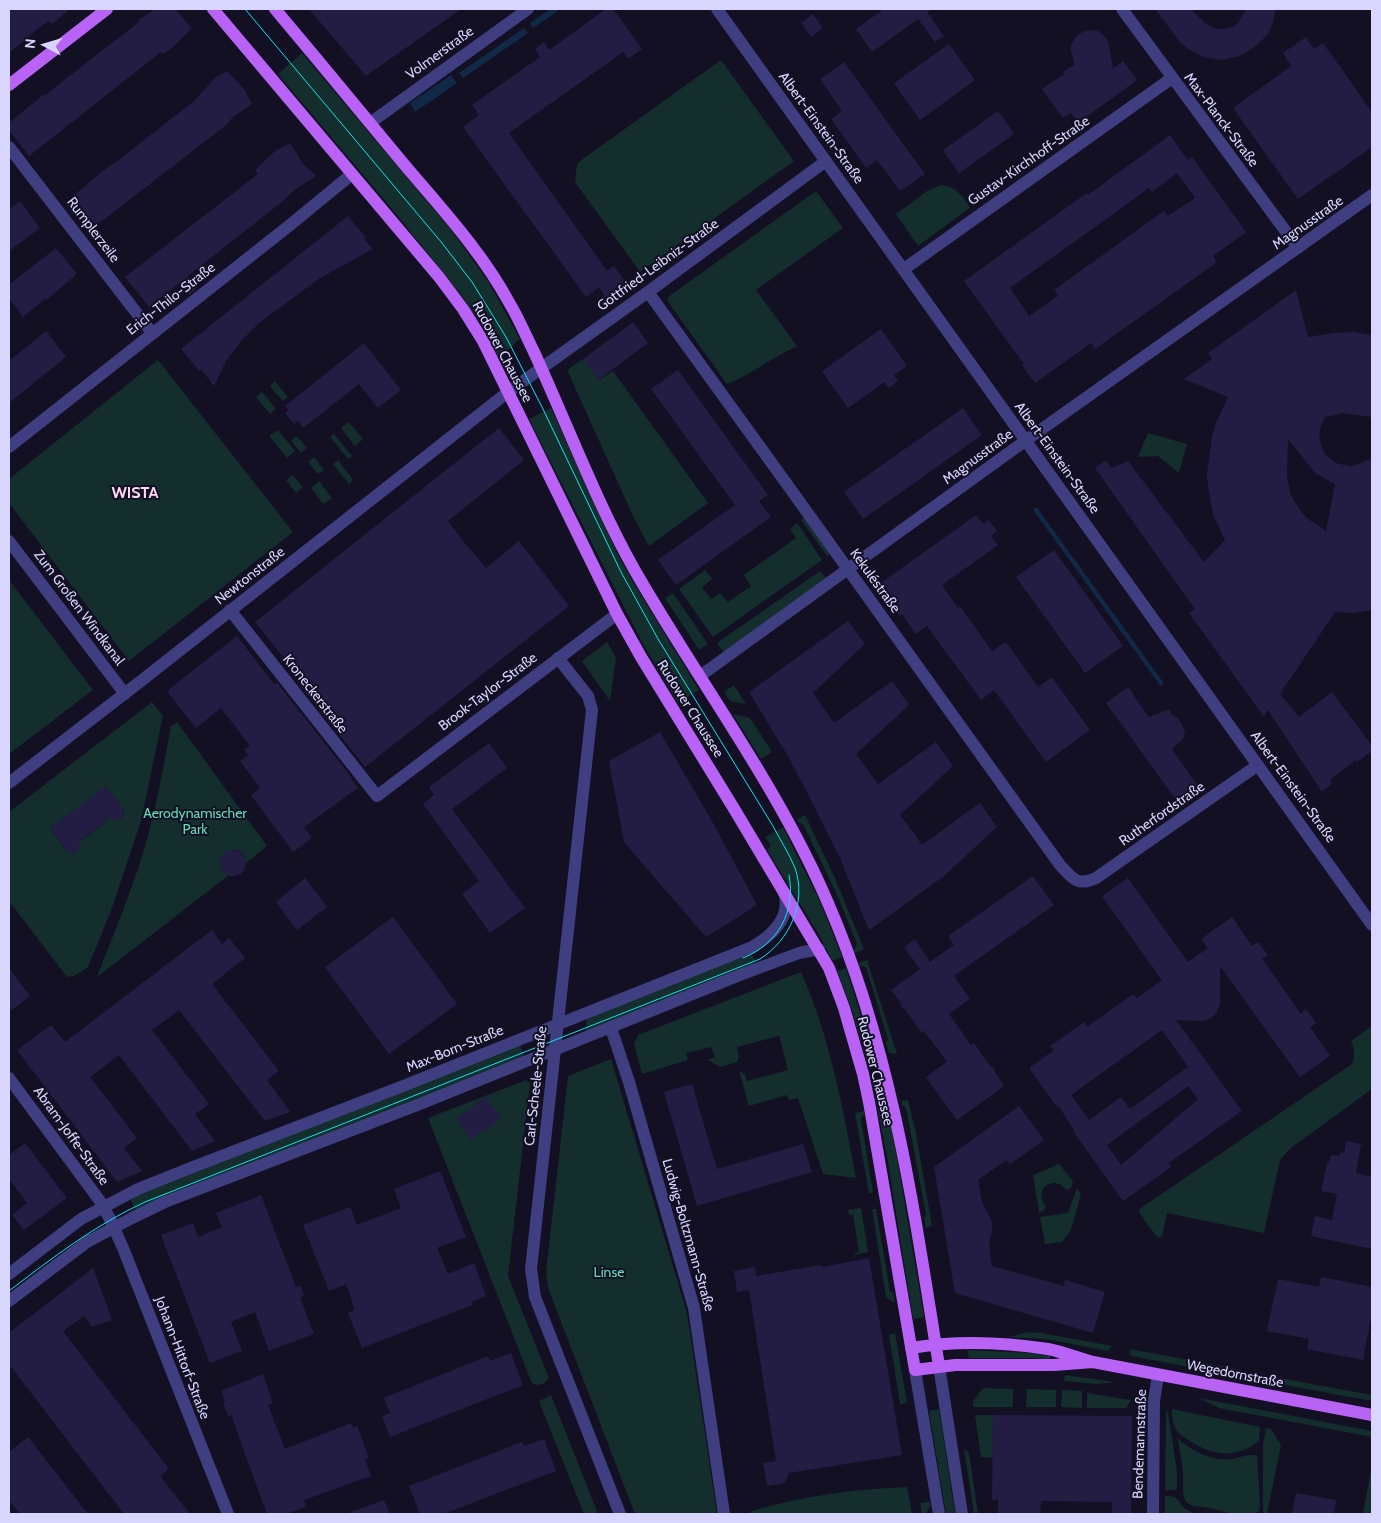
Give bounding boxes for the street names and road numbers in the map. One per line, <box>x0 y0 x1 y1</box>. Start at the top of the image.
street label: Volmerstraße <box>403 23 477 83</box>
street label: Albert-Einstein-Straße <box>775 69 867 187</box>
street label: Max-Planck-Straße <box>1180 70 1262 170</box>
street label: Gustav-Kirchhoff-Straße <box>965 113 1093 209</box>
street label: Magnusstraße <box>1269 192 1347 254</box>
street label: Rumplerzeile <box>63 194 123 266</box>
street label: Gottfried-Leibniz-Straße <box>594 215 722 315</box>
street label: Erich-Thilo-Straße <box>123 259 219 339</box>
street label: Rudower Chaussee <box>468 299 536 405</box>
street label: Albert-Einstein-Straße <box>1011 399 1103 517</box>
street label: Magnusstraße <box>940 426 1016 488</box>
street label: Newtonstraße <box>212 544 288 608</box>
street label: Kekuléstraße <box>846 546 904 616</box>
street label: Zum Großen Windkanal <box>30 547 128 669</box>
street label: Brook-Taylor-Straße <box>435 649 541 735</box>
street label: Kroneckerstraße <box>279 651 351 737</box>
street label: Rudower Chaussee <box>653 657 727 761</box>
street label: Albert-Einstein-Straße <box>1247 728 1339 846</box>
street label: Rutherfordstraße <box>1116 778 1208 850</box>
street label: Rudower Chaussee <box>853 1015 897 1127</box>
street label: Max-Born-Straße <box>404 1022 506 1076</box>
street label: Carl-Scheele-Straße <box>521 1025 551 1147</box>
street label: Abram-Joffe-Straße <box>30 1083 112 1189</box>
street label: Ludwig-Boltzmann-Straße <box>658 1157 718 1313</box>
street label: Johann-Hittorf-Straße <box>151 1294 213 1422</box>
street label: Wegedornstraße <box>1185 1356 1285 1392</box>
street label: Bendemannstraße <box>1130 1389 1150 1499</box>

